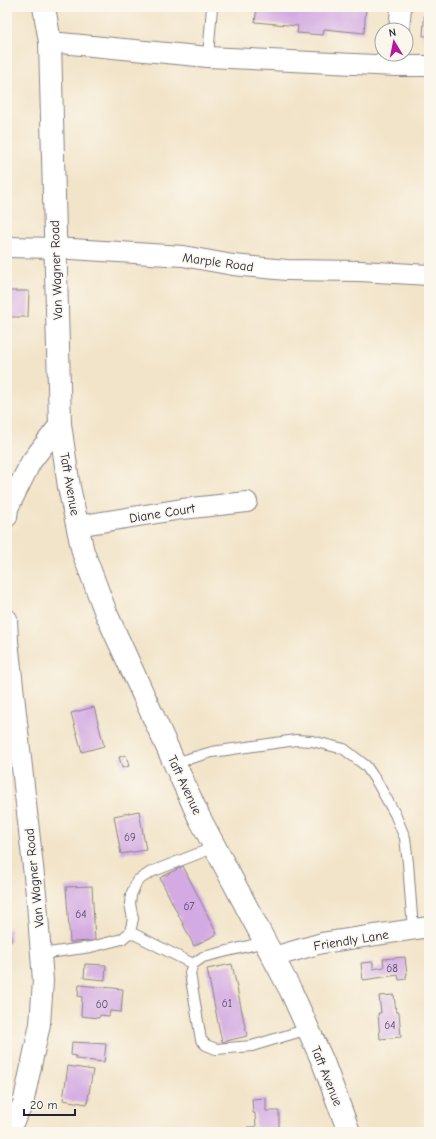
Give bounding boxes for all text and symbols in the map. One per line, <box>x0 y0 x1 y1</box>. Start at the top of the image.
north arrow <box>374 22 414 62</box>
text: N <box>388 26 397 40</box>
street label: Van Wagner Road <box>47 220 65 320</box>
street label: Marple Road <box>182 250 254 274</box>
street label: Taft Avenue <box>57 451 83 517</box>
street label: Diane Court <box>128 500 197 526</box>
street label: Taft Avenue <box>165 753 205 817</box>
street label: Van Wagner Road <box>21 828 47 928</box>
house number: 69 <box>124 831 136 844</box>
house number: 67 <box>183 900 195 913</box>
house number: 64 <box>75 908 87 921</box>
street label: Friendly Lane <box>312 927 390 953</box>
house number: 68 <box>386 962 398 975</box>
house number: 61 <box>222 997 232 1010</box>
house number: 60 <box>96 998 108 1011</box>
house number: 64 <box>384 1019 396 1032</box>
street label: Taft Avenue <box>308 1044 346 1109</box>
scale bar <box>24 1091 75 1117</box>
text: 20 m <box>30 1098 58 1112</box>

